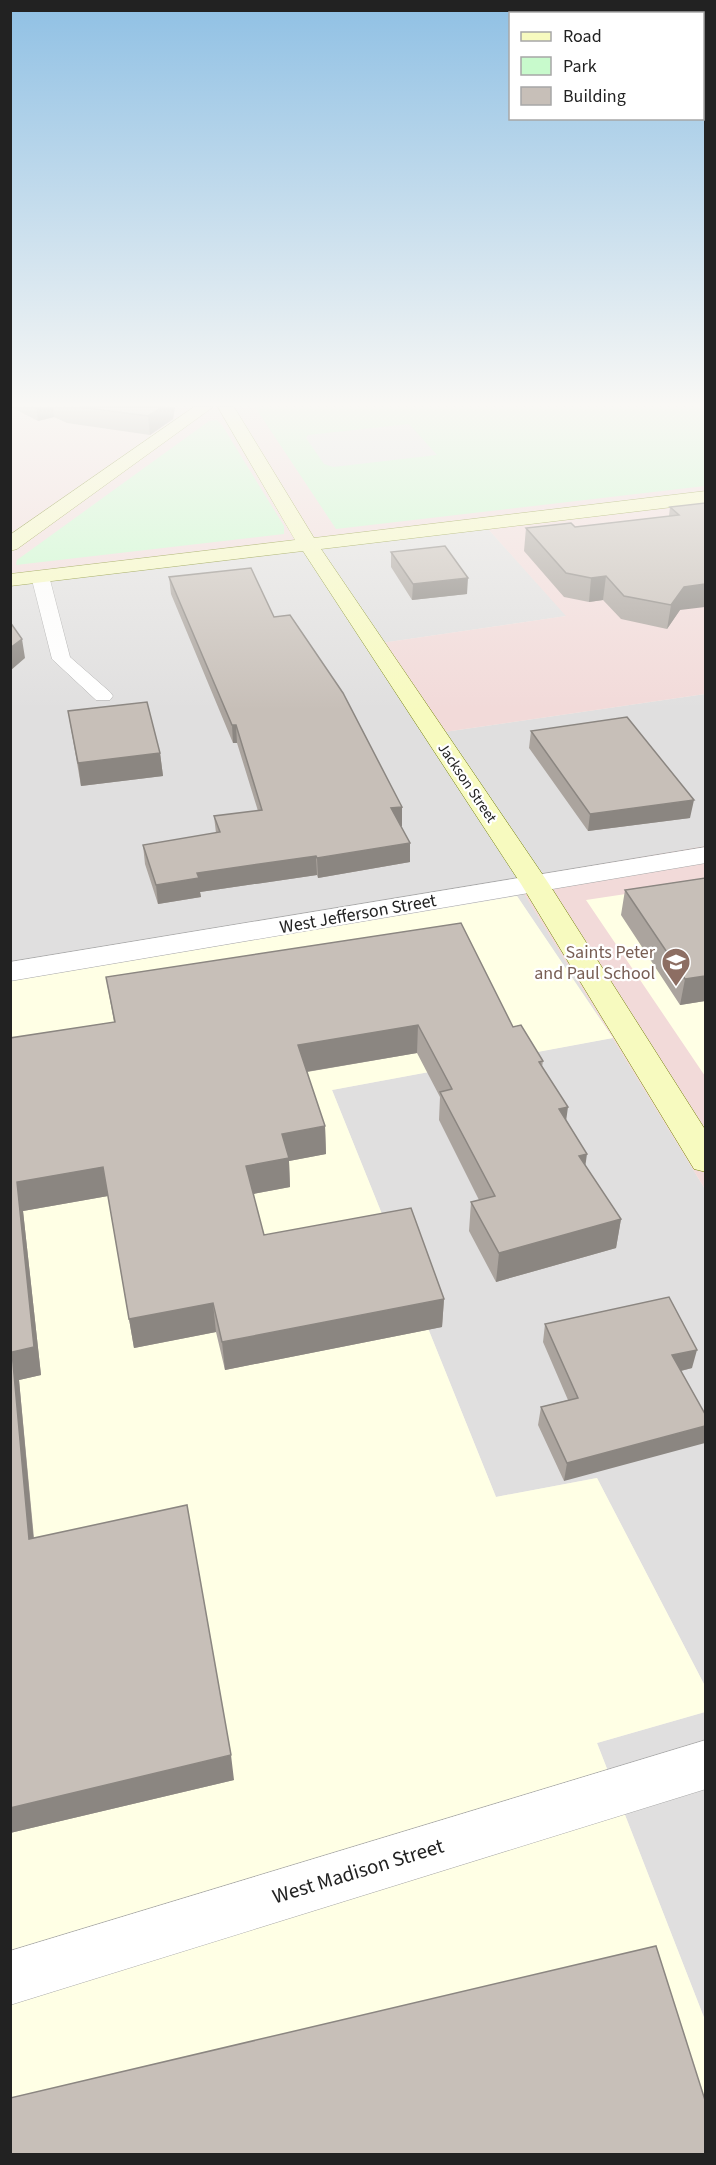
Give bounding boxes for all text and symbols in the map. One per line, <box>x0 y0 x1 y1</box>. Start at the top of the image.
legend <box>509 12 704 120</box>
text: Road <box>563 24 602 49</box>
text: Park <box>563 54 597 79</box>
text: Building <box>563 84 626 109</box>
street label: Jackson Street <box>433 739 501 827</box>
street label: West Jefferson Street <box>278 888 438 940</box>
place label: Saints Peter and Paul School <box>534 940 656 986</box>
school or university icon: Saints Peter and Paul School <box>660 946 692 988</box>
street label: West Madison Street <box>269 1831 447 1911</box>

